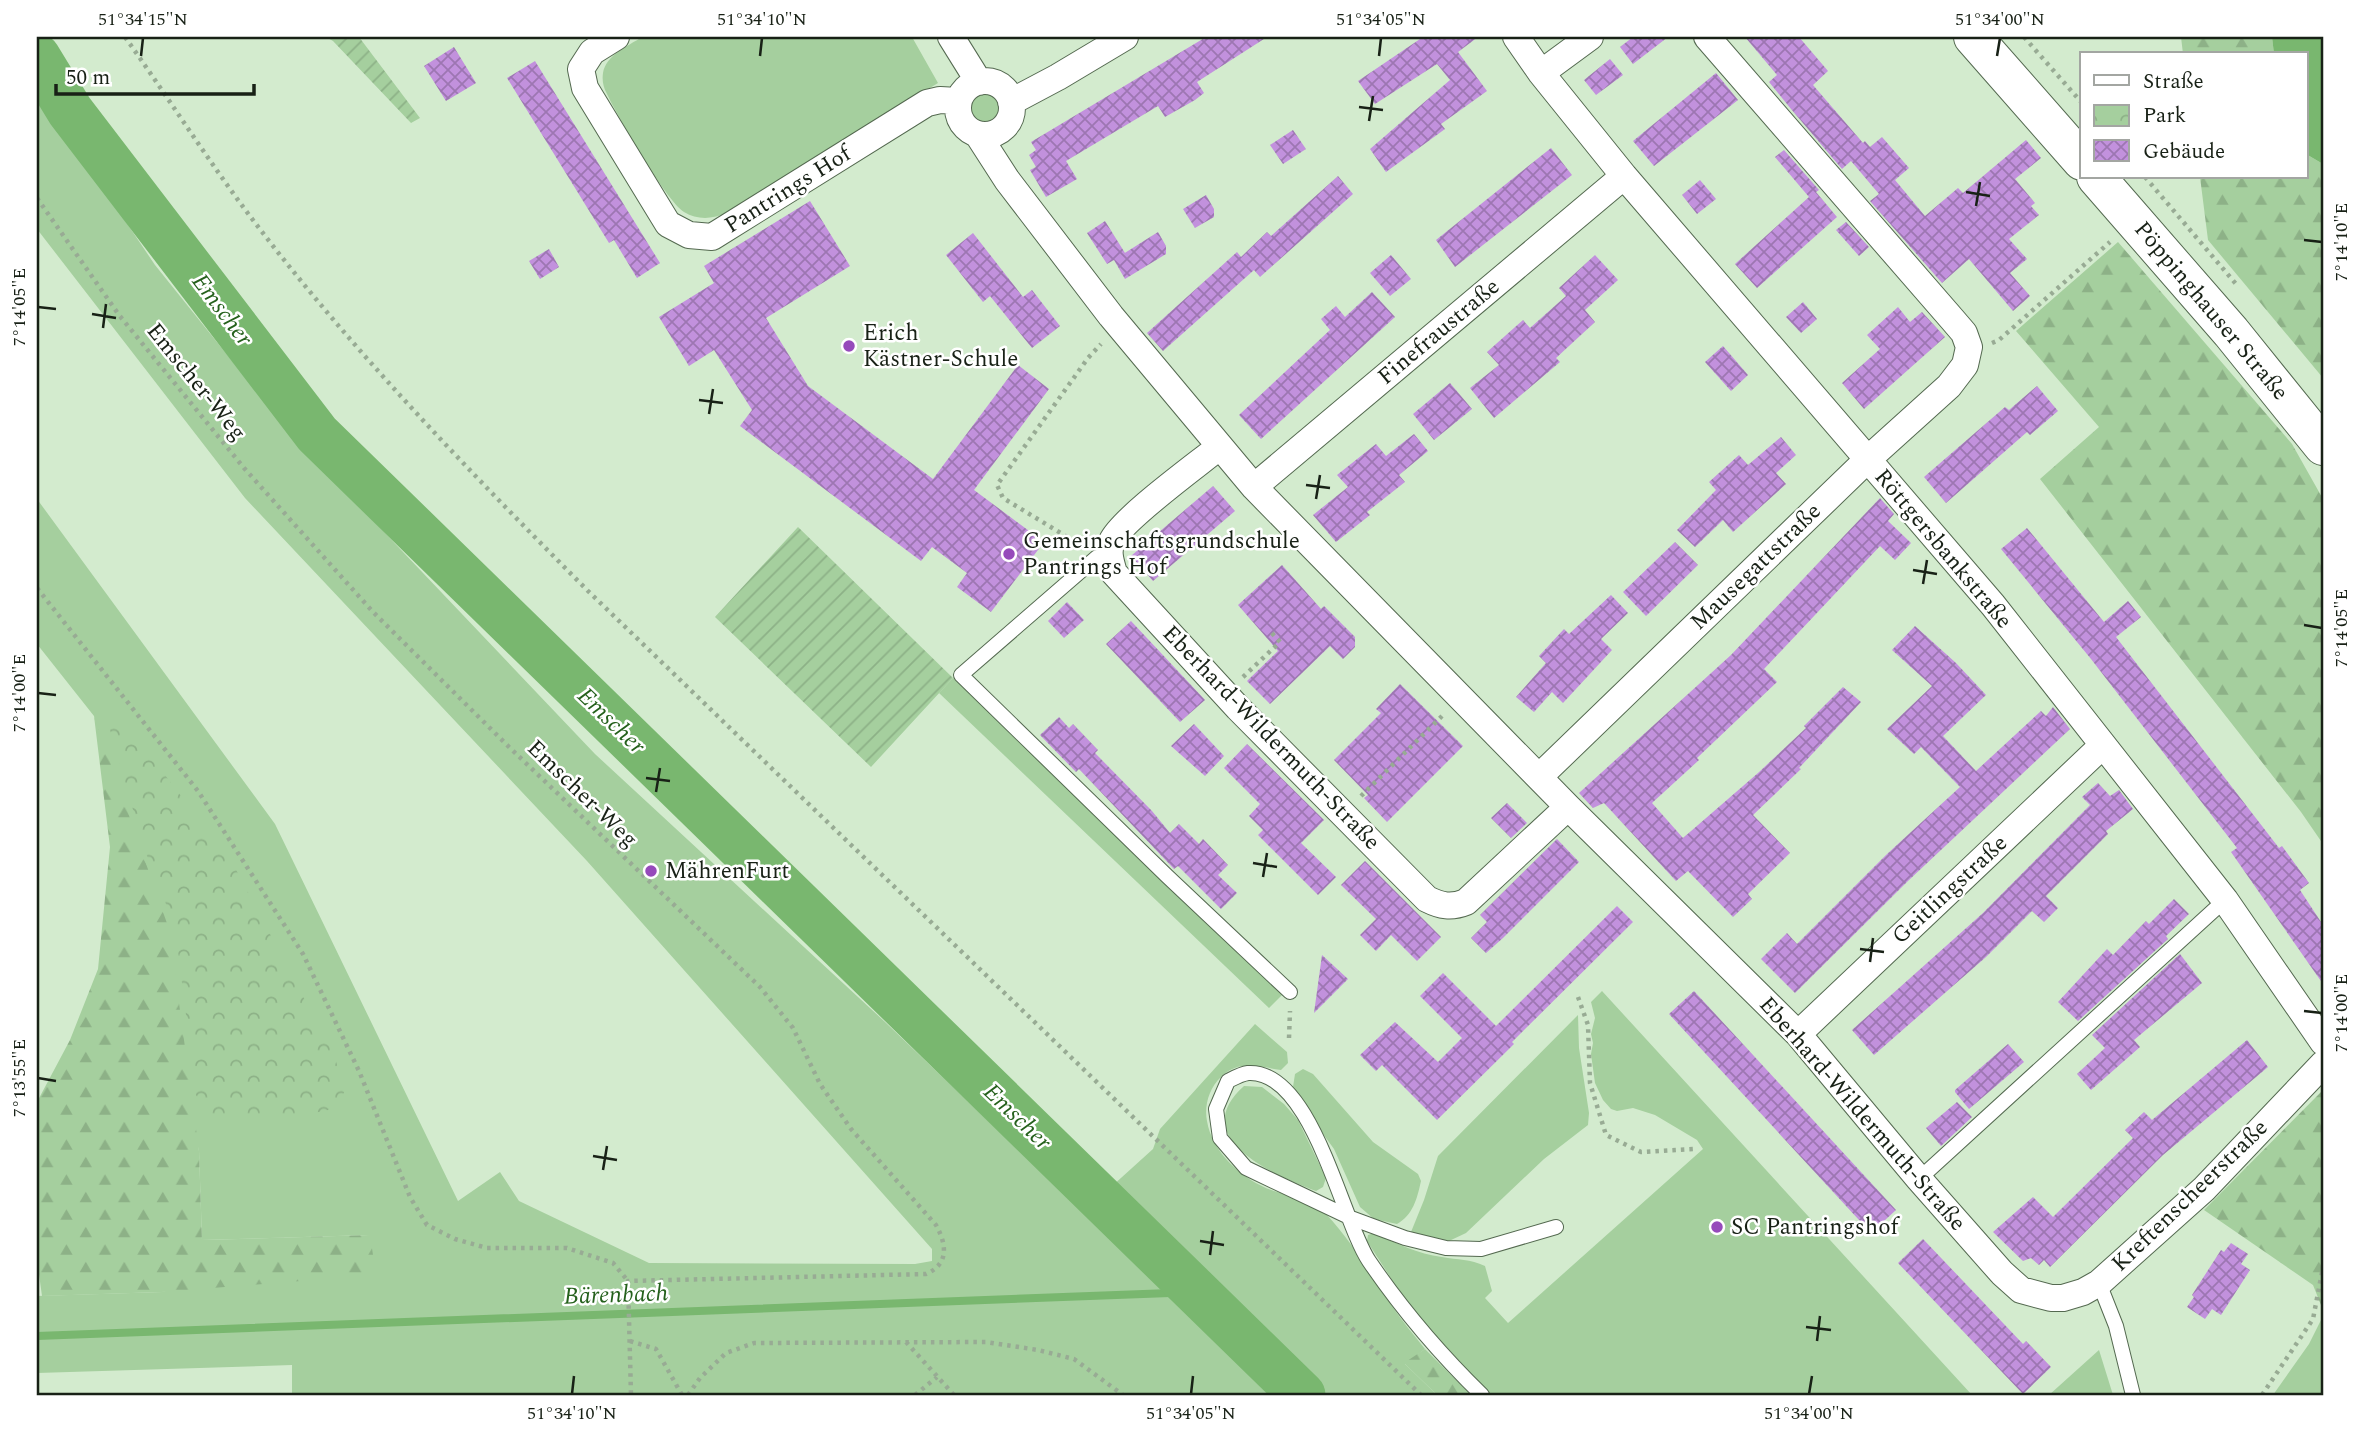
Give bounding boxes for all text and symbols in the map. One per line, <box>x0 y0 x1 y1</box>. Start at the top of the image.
text: 51°34'15"N <box>98 6 188 33</box>
text: 51°34'10"N <box>717 6 807 33</box>
text: 51°34'05"N <box>1336 6 1426 33</box>
text: 51°34'00"N <box>1955 6 2045 33</box>
scale bar <box>56 52 254 96</box>
legend <box>2080 52 2308 178</box>
text: 50 m <box>66 62 110 94</box>
text: Straße <box>2143 66 2204 98</box>
text: Park <box>2143 100 2187 132</box>
street label: Pantrings Hof <box>718 136 860 243</box>
text: Gebäude <box>2143 136 2225 168</box>
text: 7°14'10"E <box>2328 203 2355 281</box>
street label: Pöppinghauser Straße <box>2125 213 2297 409</box>
water label: Emscher <box>183 266 262 355</box>
text: 7°14'05"E <box>6 268 33 346</box>
street label: Finefraustraße <box>1370 270 1508 394</box>
street label: Emscher-Weg <box>137 315 255 449</box>
place label: Erich Kästner-Schule <box>863 316 1018 377</box>
marker: Erich Kästner-Schule <box>841 338 857 354</box>
street label: Röttgersbankstraße <box>1865 461 2021 637</box>
street label: Mausegattstraße <box>1682 495 1830 639</box>
place label: Gemeinschaftsgrundschule Pantrings Hof <box>1023 524 1300 585</box>
marker: Gemeinschaftsgrundschule Pantrings Hof <box>1001 546 1017 562</box>
text: 7°14'05"E <box>2328 589 2355 667</box>
street label: Eberhard-Wildermuth-Straße <box>1154 617 1388 859</box>
text: 7°14'00"E <box>6 654 33 732</box>
water label: Emscher <box>569 679 654 763</box>
street label: Emscher-Weg <box>518 732 646 856</box>
street label: Geitlingstraße <box>1884 827 2016 953</box>
place label: MährenFurt <box>665 854 789 889</box>
marker: MährenFurt <box>643 863 659 879</box>
text: 7°14'00"E <box>2328 974 2355 1052</box>
street label: Eberhard-Wildermuth-Straße <box>1750 989 1974 1239</box>
text: 7°13'55"E <box>6 1039 33 1117</box>
water label: Emscher <box>975 1075 1060 1159</box>
street label: Kreftenscheerstraße <box>2103 1112 2277 1280</box>
place label: SC Pantringshof <box>1731 1210 1901 1245</box>
marker: SC Pantringshof <box>1709 1219 1725 1235</box>
water label: Bärenbach <box>563 1275 669 1315</box>
text: 51°34'10"N <box>527 1400 617 1427</box>
text: 51°34'05"N <box>1146 1400 1236 1427</box>
text: 51°34'00"N <box>1764 1400 1854 1427</box>

